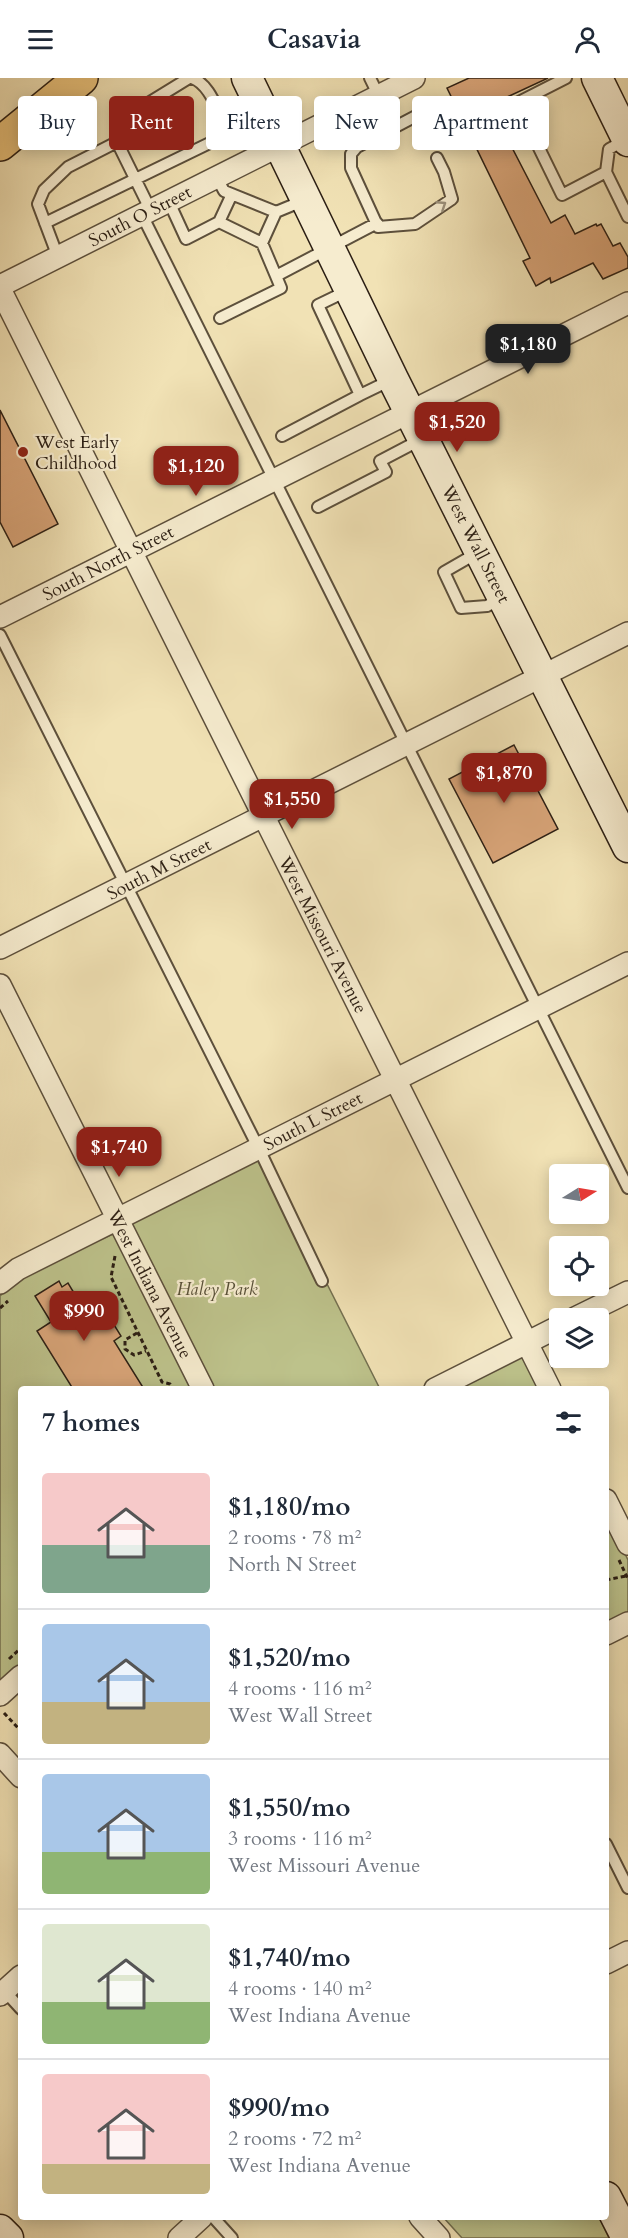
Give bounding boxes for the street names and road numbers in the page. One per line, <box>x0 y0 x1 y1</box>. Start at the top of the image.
street label: South O Street <box>84 180 196 253</box>
street label: West Wall Street <box>435 480 516 608</box>
street label: South North Street <box>38 519 178 607</box>
street label: South M Street <box>103 832 216 906</box>
street label: West Missouri Avenue <box>272 852 373 1018</box>
street label: South L Street <box>259 1086 367 1157</box>
street label: West Indiana Avenue <box>101 1204 198 1363</box>

